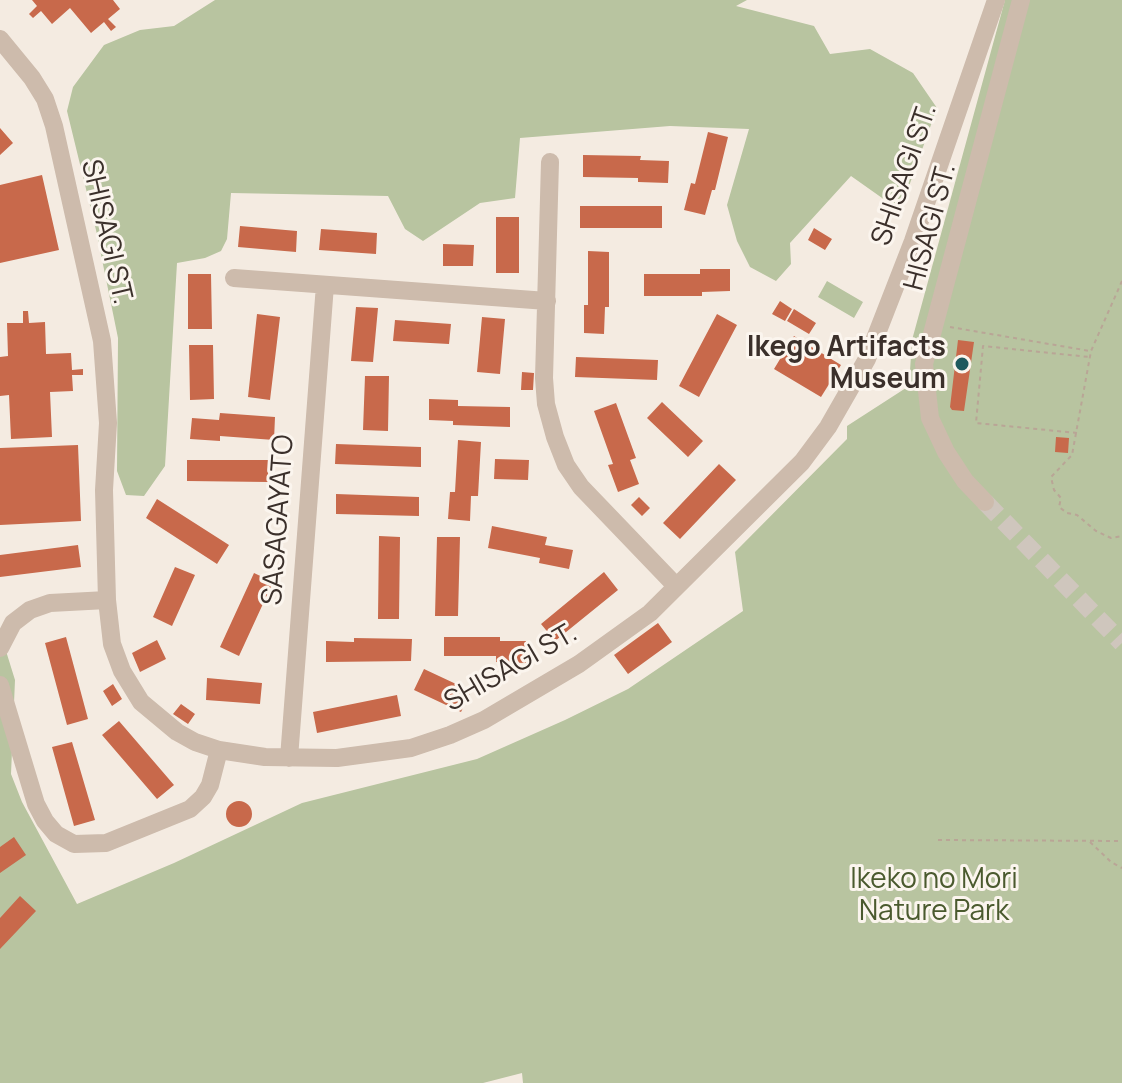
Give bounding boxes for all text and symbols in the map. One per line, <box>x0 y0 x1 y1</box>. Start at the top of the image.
street label: SHISAGI ST. <box>865 100 945 250</box>
street label: SHISAGI ST. <box>73 156 139 308</box>
street label: HISAGI ST. <box>898 160 964 294</box>
place label: Ikego Artifacts Museum <box>747 331 946 397</box>
marker: Ikego Artifacts Museum <box>953 355 971 373</box>
street label: SASAGAYATO <box>256 434 302 606</box>
street label: SHISAGI ST. <box>439 617 583 719</box>
park label: Ikeko no Mori Nature Park <box>850 863 1018 929</box>

